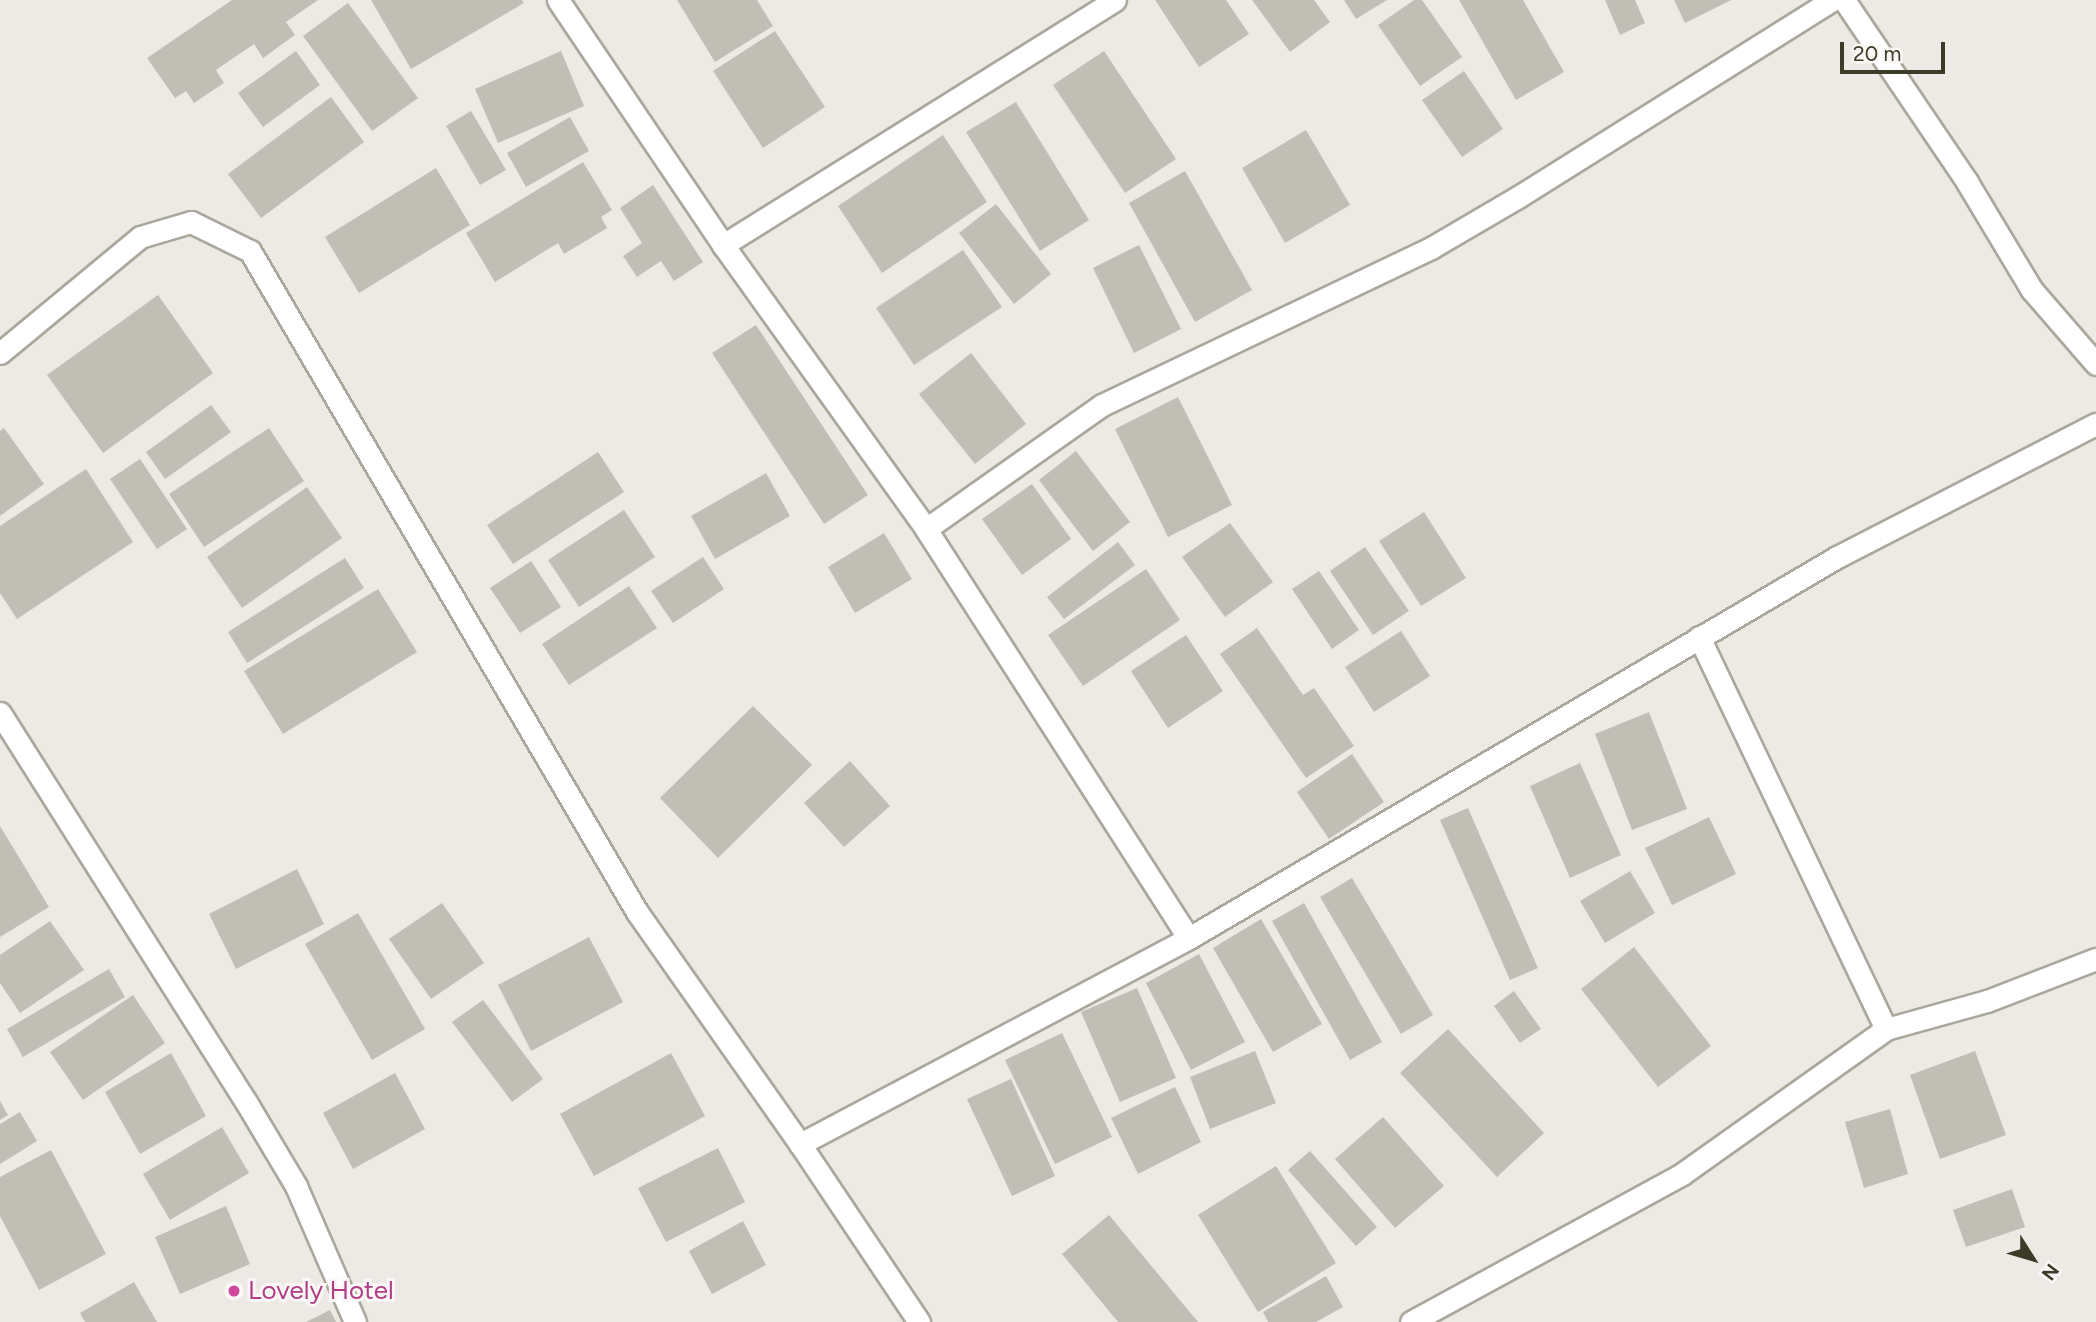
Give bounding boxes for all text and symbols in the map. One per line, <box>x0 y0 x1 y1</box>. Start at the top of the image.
scale bar <box>1844 28 1949 72</box>
text: 20 m <box>1853 41 1901 66</box>
north arrow <box>1998 1224 2068 1294</box>
text: N <box>2037 1259 2064 1285</box>
place label: Lovely Hotel <box>248 1275 394 1307</box>
marker: Lovely Hotel <box>226 1283 242 1299</box>

